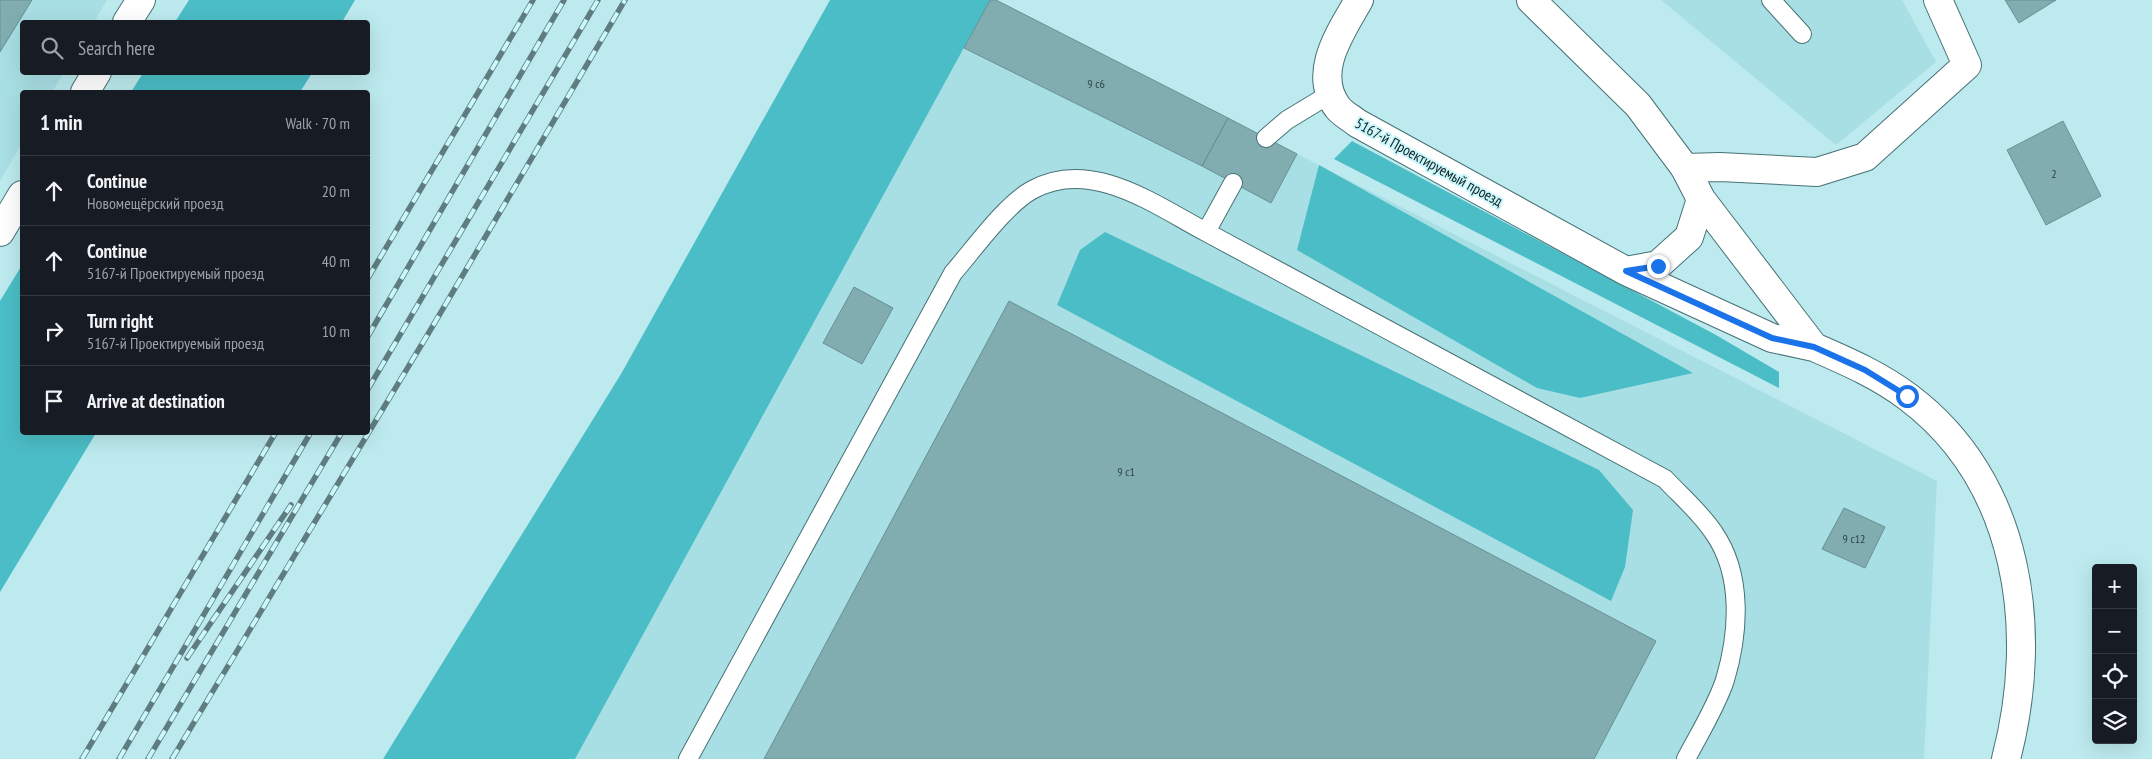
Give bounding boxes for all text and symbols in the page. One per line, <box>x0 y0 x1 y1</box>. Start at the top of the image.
search box <box>20 20 370 75</box>
icon: search <box>38 34 66 62</box>
text: Search here <box>78 36 155 60</box>
house number: 9 с6 <box>1087 76 1105 91</box>
text: 1 min <box>40 109 82 136</box>
text: Walk · 70 m <box>285 113 350 133</box>
street label: 5167-й Проектируемый проезд <box>1352 113 1507 211</box>
house number: 2 <box>2051 166 2057 181</box>
text: Continue <box>87 169 147 193</box>
icon: ahead <box>40 177 68 205</box>
text: 20 m <box>322 181 350 201</box>
text: Новомещёрский проезд <box>87 193 223 213</box>
text: Continue <box>87 239 147 263</box>
icon: ahead <box>40 247 68 275</box>
text: 40 m <box>322 251 350 271</box>
route end <box>1647 255 1670 278</box>
text: 5167-й Проектируемый проезд <box>87 263 264 283</box>
text: Turn right <box>87 309 153 333</box>
icon: right <box>40 317 68 345</box>
text: 10 m <box>322 321 350 341</box>
text: 5167-й Проектируемый проезд <box>87 333 264 353</box>
route start <box>1896 385 1919 408</box>
icon: arrive <box>40 387 68 415</box>
text: Arrive at destination <box>87 389 225 413</box>
house number: 9 с1 <box>1117 464 1135 479</box>
house number: 9 с12 <box>1842 531 1866 546</box>
map controls <box>2092 564 2137 744</box>
button: + <box>2092 564 2137 609</box>
button: − <box>2092 609 2137 654</box>
button: locate <box>2092 654 2137 699</box>
button: layers <box>2092 699 2137 744</box>

